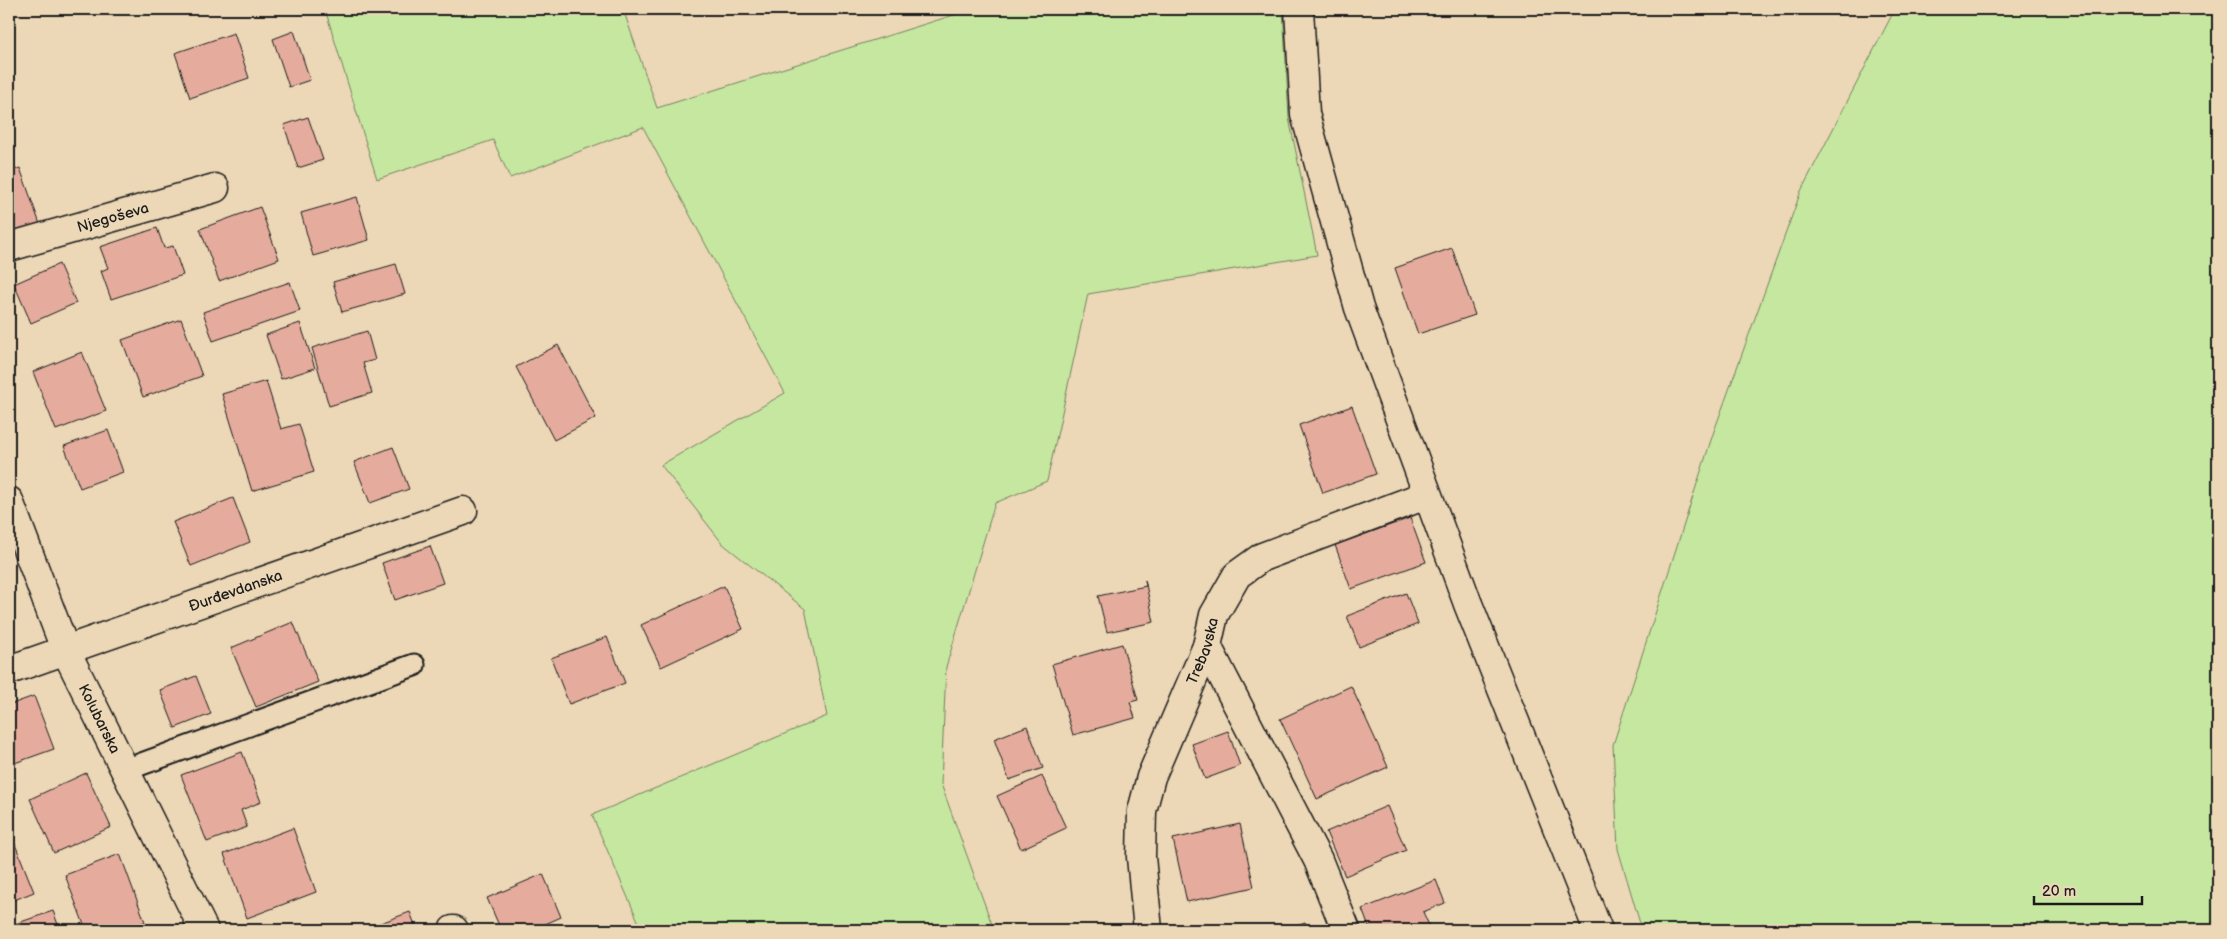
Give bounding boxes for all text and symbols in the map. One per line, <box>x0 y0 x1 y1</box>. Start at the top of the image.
street label: Njegoševa <box>75 198 151 237</box>
street label: Đurđevdanska <box>186 566 285 616</box>
street label: Trebavska <box>1182 616 1223 687</box>
street label: Kolubarska <box>74 681 125 757</box>
scale bar <box>2034 874 2142 906</box>
text: 20 m <box>2042 882 2076 901</box>

